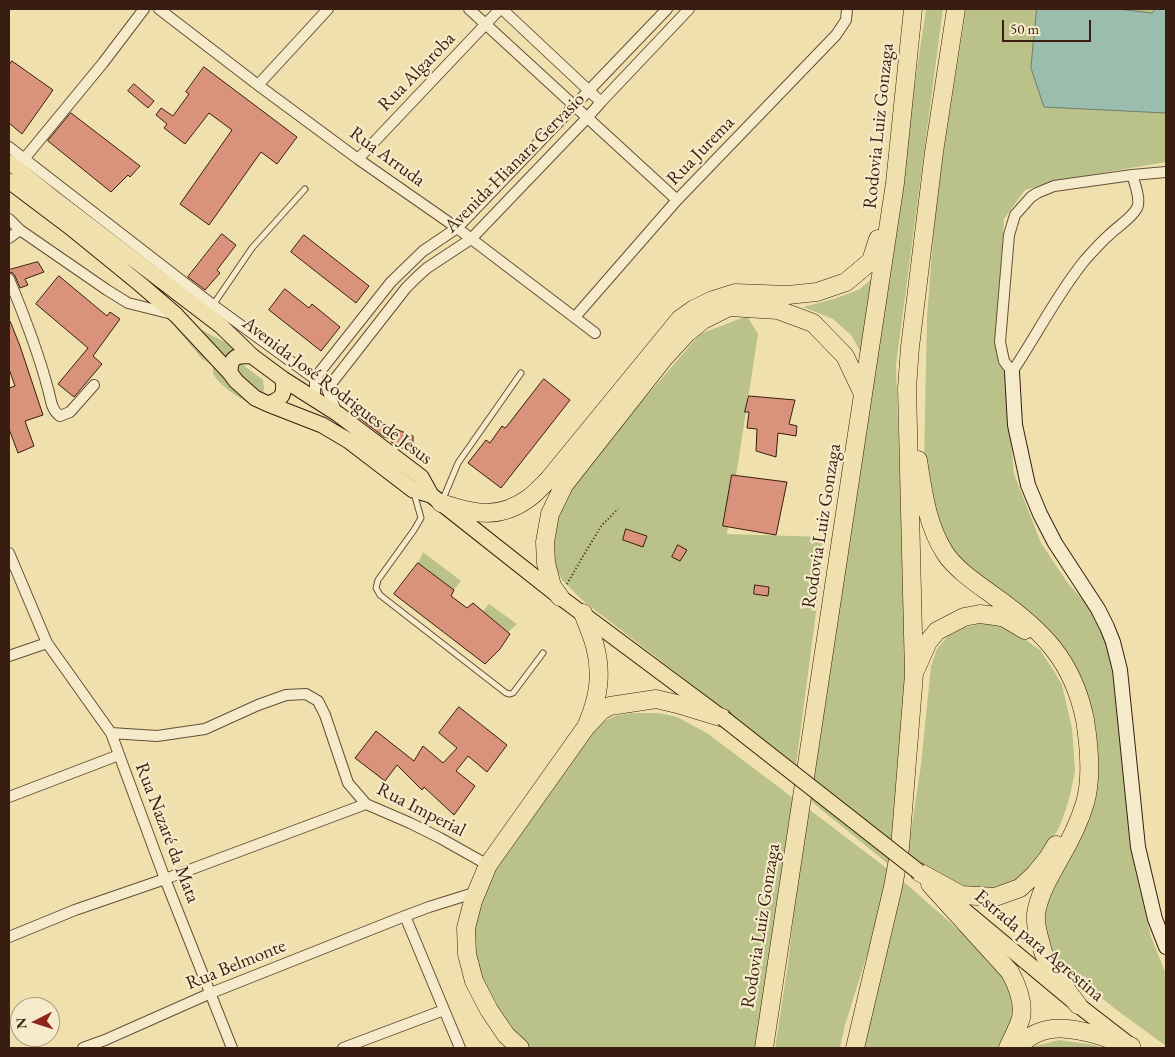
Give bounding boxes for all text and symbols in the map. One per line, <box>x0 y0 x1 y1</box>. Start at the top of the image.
scale bar <box>1005 10 1094 42</box>
text: 50 m <box>1010 19 1039 38</box>
street label: Rua Algaroba <box>374 28 460 116</box>
street label: Rodovia Luiz Gonzaga <box>859 42 899 210</box>
street label: Avenida Hianara Gervasio <box>440 88 590 238</box>
street label: Rua Jurema <box>662 112 740 190</box>
street label: Rua Arruda <box>345 122 429 192</box>
street label: Avenida José Rodrigues de Jesus <box>237 312 437 470</box>
street label: Rodovia Luiz Gonzaga <box>798 442 846 610</box>
street label: Rua Nazaré da Mata <box>130 760 204 906</box>
street label: Rua Imperial <box>373 778 469 842</box>
street label: Rodovia Luiz Gonzaga <box>737 842 785 1010</box>
street label: Estrada para Agrestina <box>970 885 1108 1007</box>
street label: Rua Belmonte <box>183 935 289 995</box>
north arrow <box>10 997 60 1047</box>
text: N <box>12 1017 31 1030</box>

